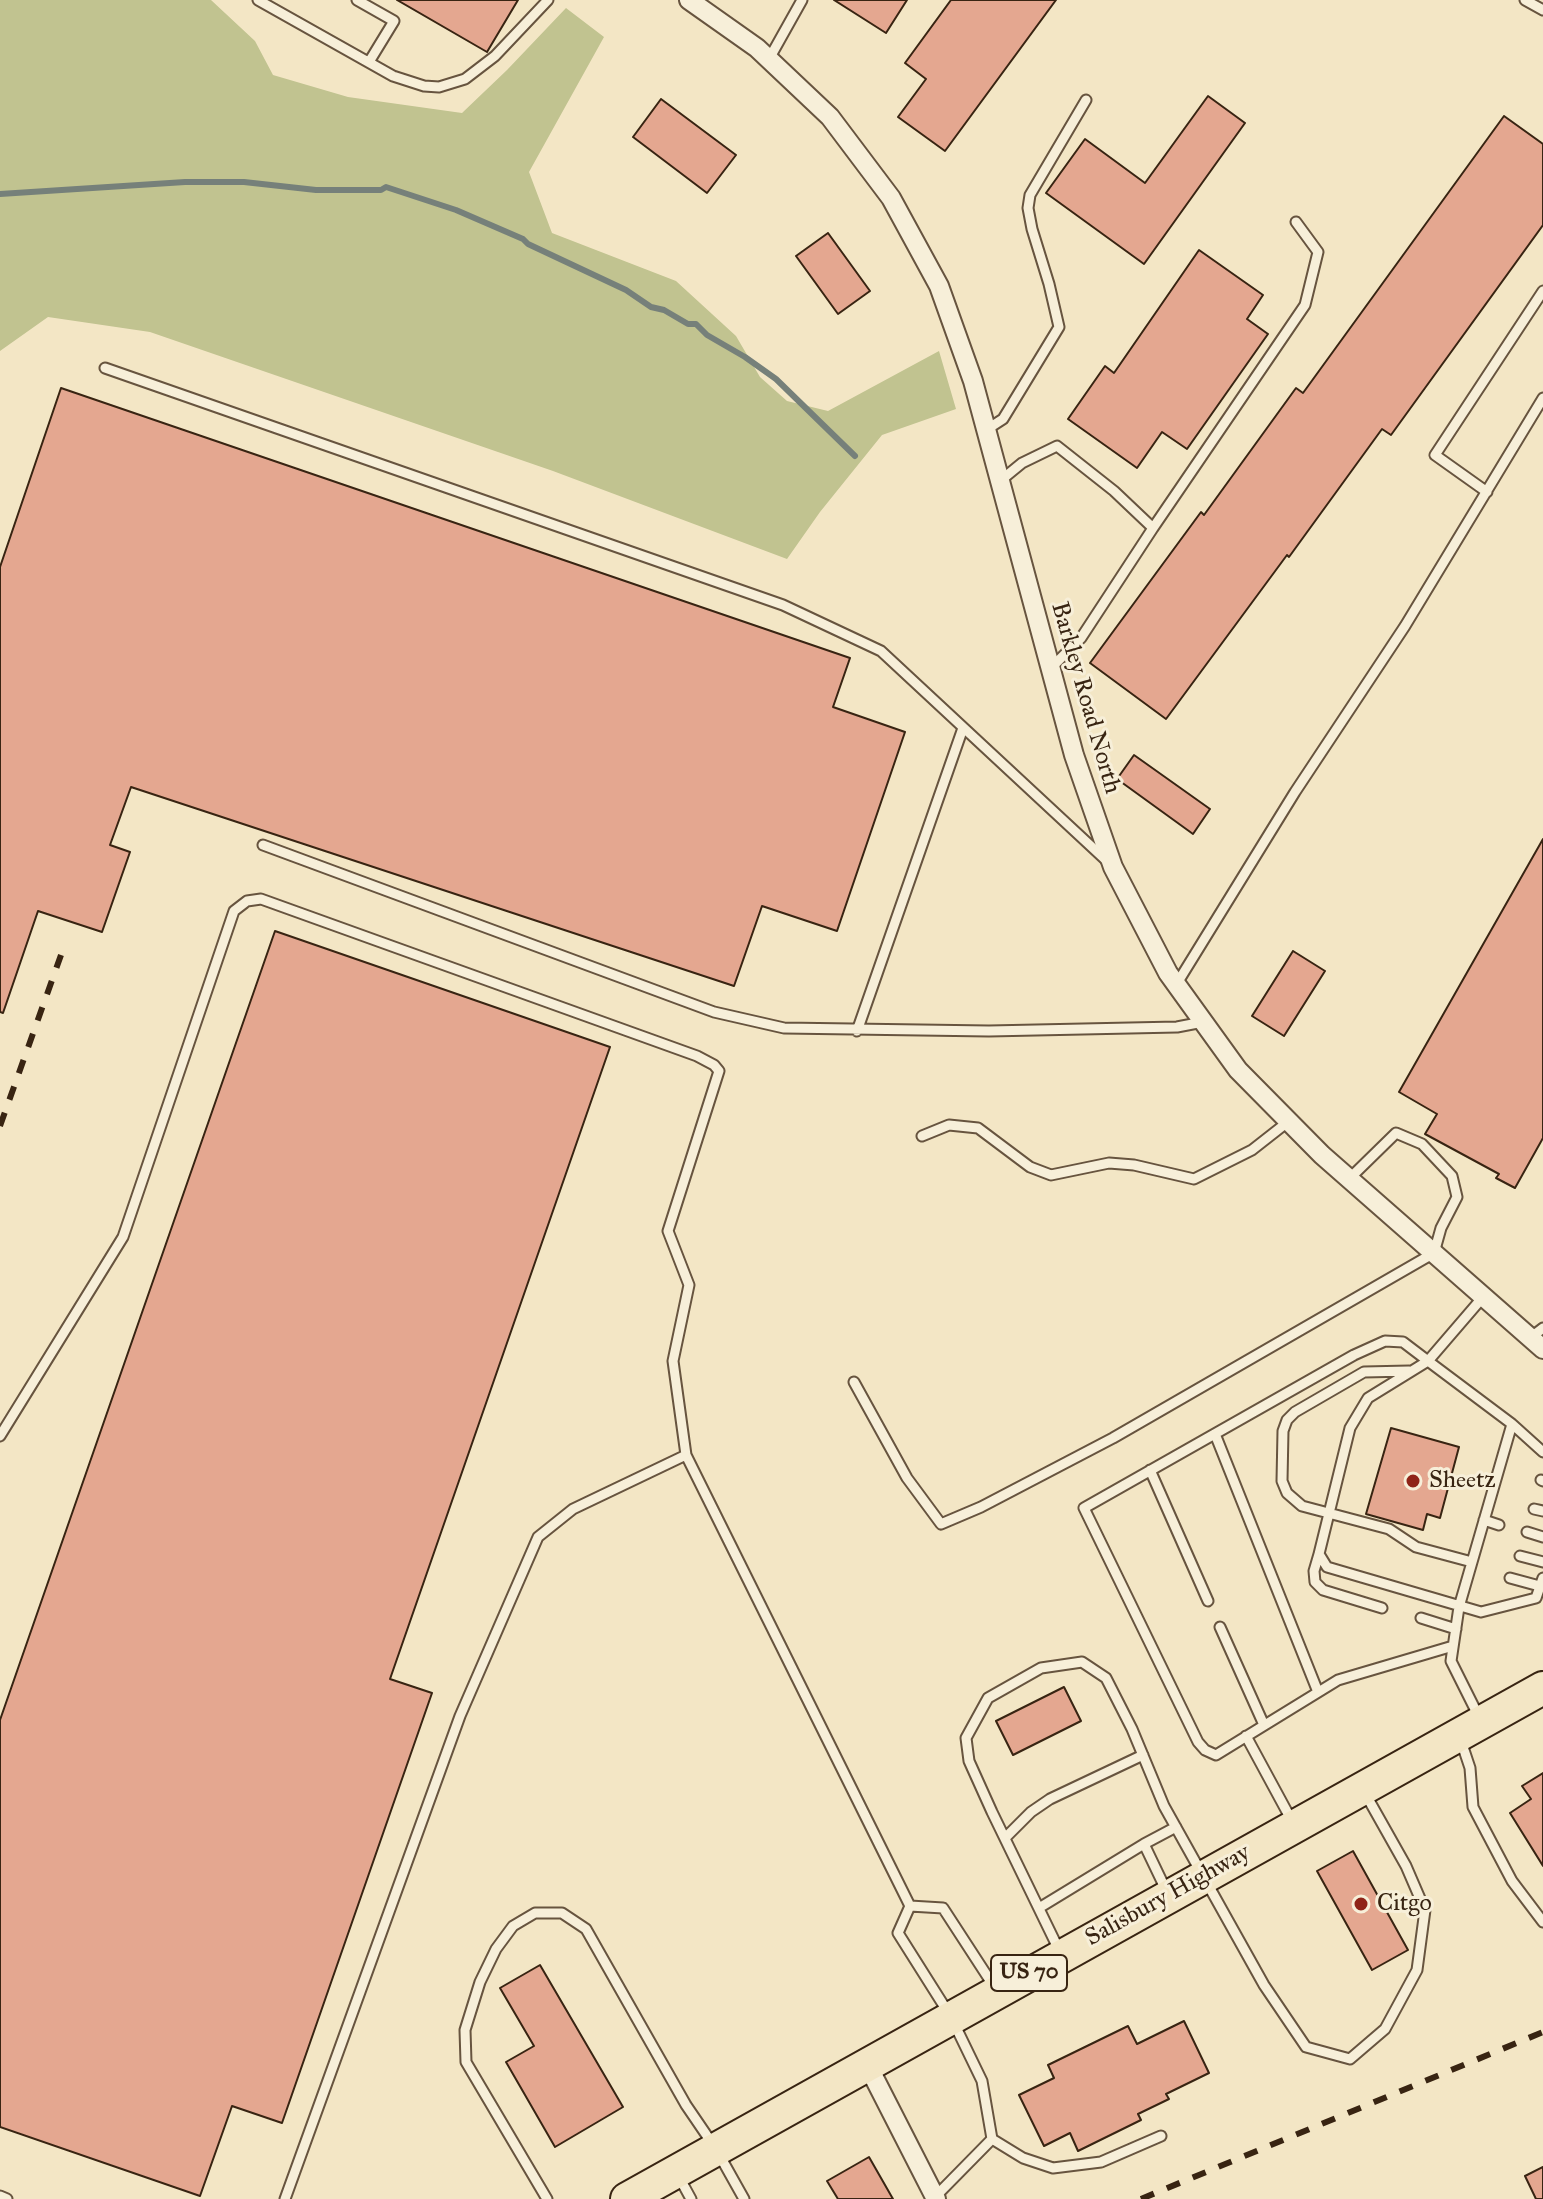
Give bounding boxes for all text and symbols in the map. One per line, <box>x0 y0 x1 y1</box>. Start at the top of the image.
street label: Barkley Road North <box>1044 599 1126 797</box>
place label: Sheetz <box>1429 1467 1496 1495</box>
marker: Sheetz <box>1404 1472 1422 1490</box>
street label: Salisbury Highway <box>1081 1839 1255 1953</box>
place label: Citgo <box>1377 1890 1432 1918</box>
marker: Citgo <box>1352 1895 1370 1913</box>
road number: US 70 <box>991 1955 1067 1991</box>

